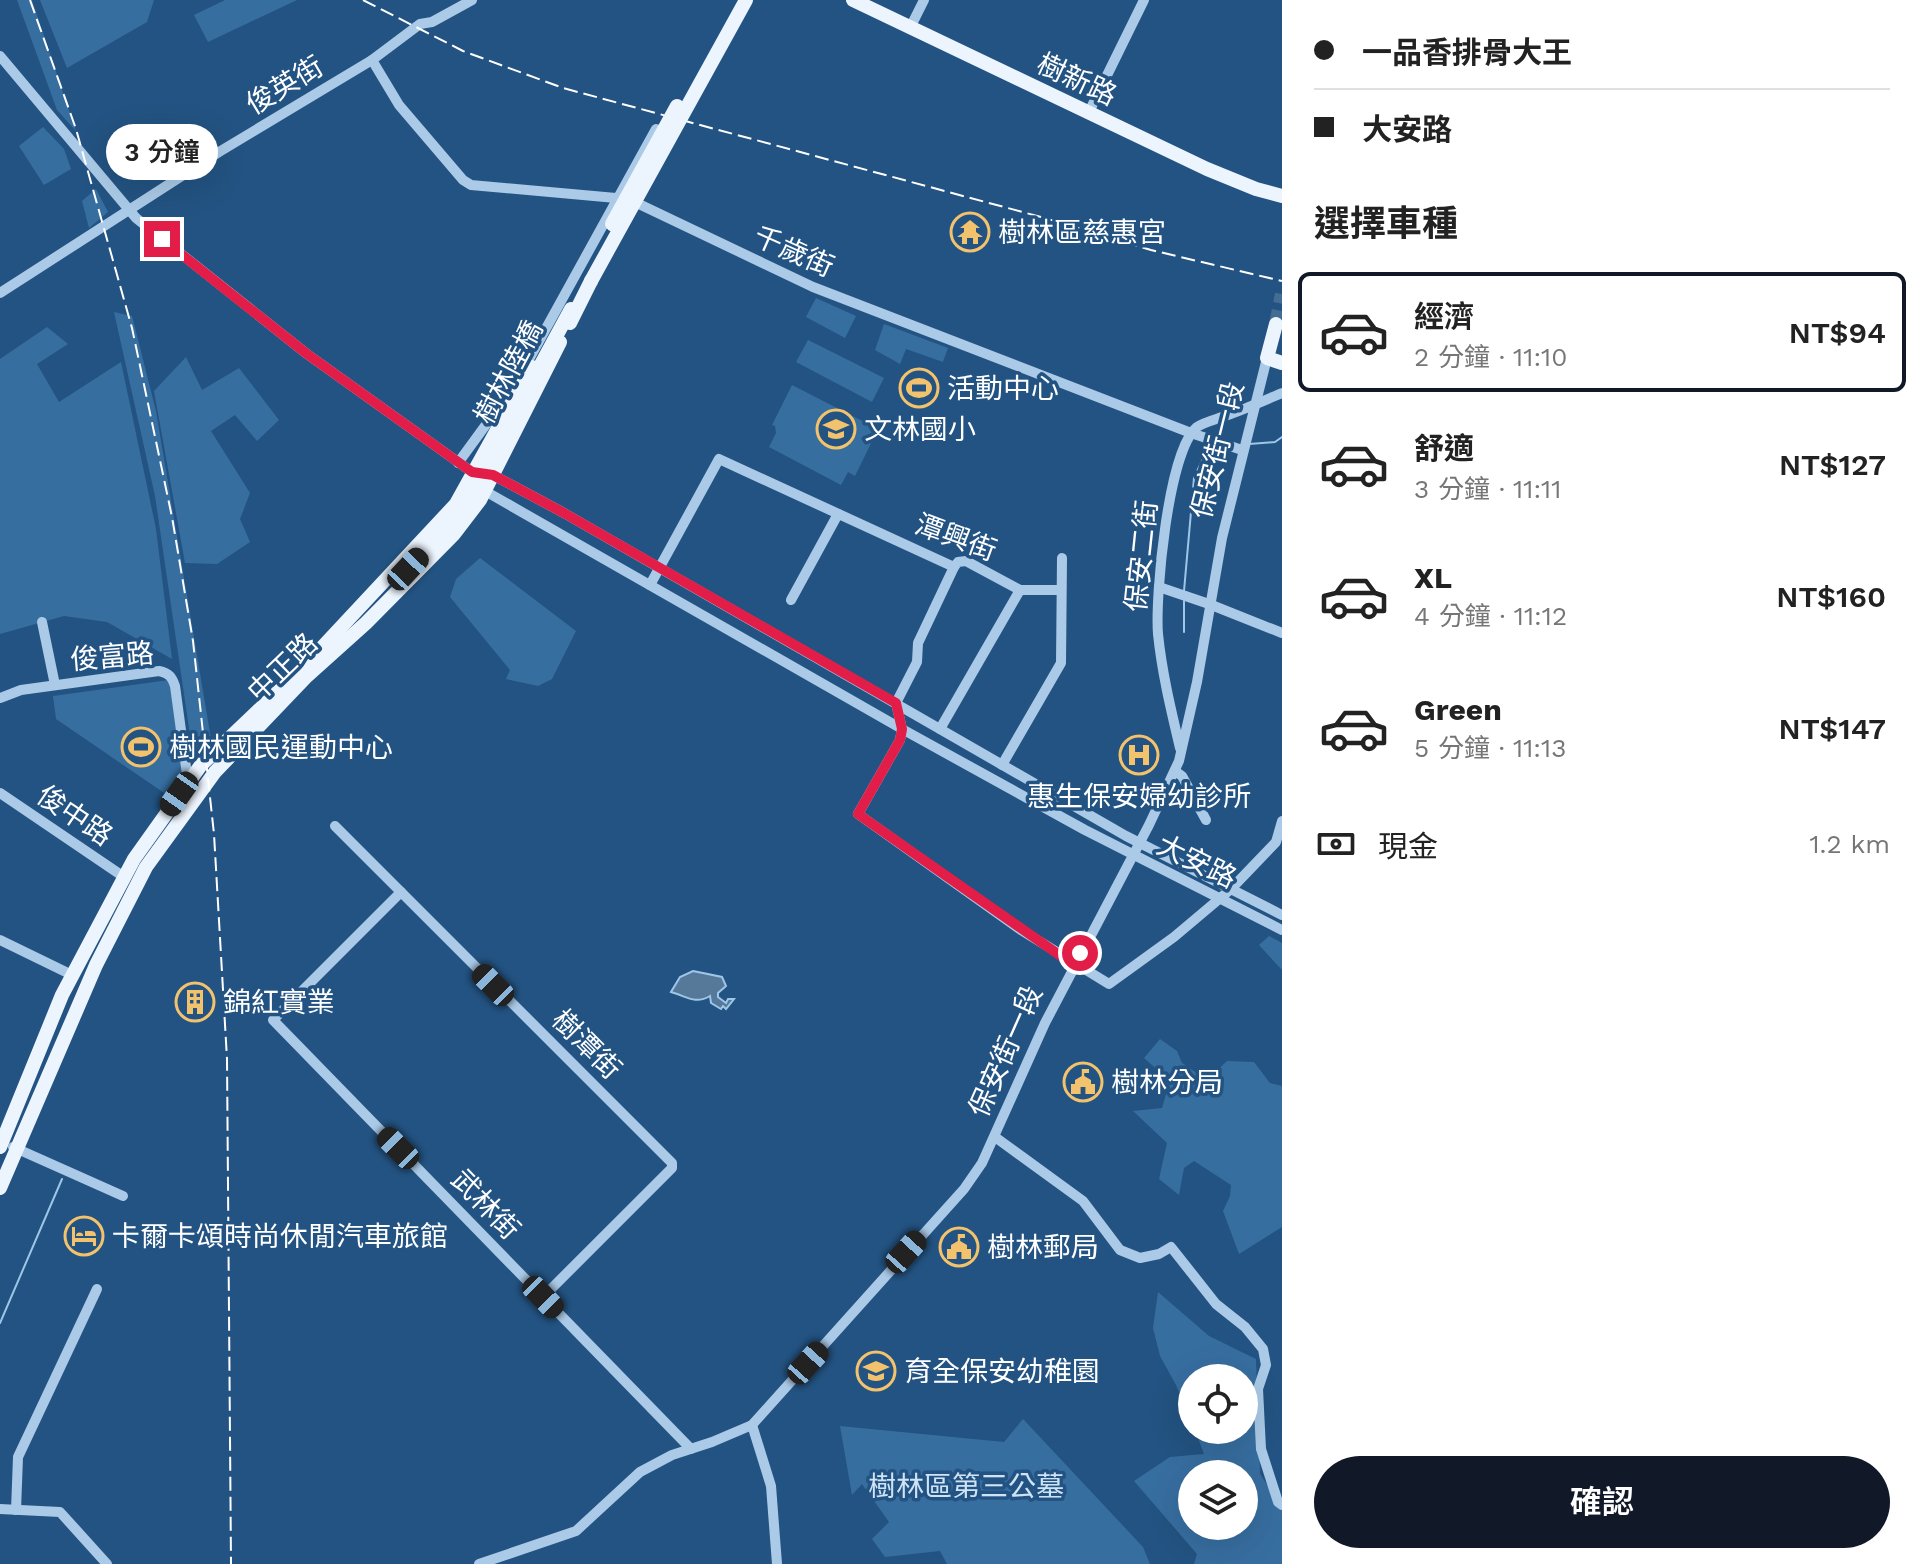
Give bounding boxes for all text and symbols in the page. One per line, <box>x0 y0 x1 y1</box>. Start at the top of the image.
text: 一品香排骨大王 <box>1362 35 1572 70</box>
street label: 樹新路 <box>1032 47 1122 112</box>
street label: 俊英街 <box>240 50 329 121</box>
text: 大安路 <box>1362 112 1452 147</box>
callout: 3 分鐘 <box>106 123 218 179</box>
text: 3 分鐘 <box>124 137 200 167</box>
text: 選擇車種 <box>1314 203 1458 245</box>
temple icon: 樹林區慈惠宮 <box>949 211 991 253</box>
place label: 樹林區慈惠宮 <box>998 216 1166 249</box>
street label: 千歲街 <box>749 219 839 284</box>
route end <box>144 221 180 257</box>
icon: car <box>1318 296 1390 368</box>
text: 經濟 <box>1414 299 1474 334</box>
street label: 樹林陸橋 <box>468 315 549 429</box>
text: NT$94 <box>1789 315 1886 350</box>
text: 2 分鐘 · 11:10 <box>1414 342 1567 372</box>
sports icon: 活動中心 <box>898 367 940 409</box>
place label: 活動中心 <box>947 372 1059 405</box>
street label: 保安街一段 <box>1185 378 1250 522</box>
school or university icon: 文林國小 <box>815 408 857 450</box>
place label: 文林國小 <box>864 413 976 446</box>
icon: car <box>1318 428 1390 500</box>
text: 舒適 <box>1414 431 1474 466</box>
text: NT$127 <box>1779 447 1886 482</box>
text: 3 分鐘 · 11:11 <box>1414 474 1561 504</box>
street label: 保安二街 <box>1119 499 1164 613</box>
street label: 潭興街 <box>911 508 1001 567</box>
car <box>383 543 433 595</box>
icon: car <box>1318 560 1390 632</box>
text: XL <box>1414 560 1452 595</box>
text: NT$160 <box>1776 579 1886 614</box>
text: 4 分鐘 · 11:12 <box>1414 601 1567 631</box>
street label: 中正路 <box>241 626 324 708</box>
street label: 俊富路 <box>69 636 155 677</box>
icon: car <box>1318 692 1390 764</box>
text: Green <box>1414 692 1502 727</box>
text: NT$147 <box>1779 711 1886 746</box>
sports icon: 樹林國民運動中心 <box>120 726 162 768</box>
place label: 樹林國民運動中心 <box>169 731 393 764</box>
text: 5 分鐘 · 11:13 <box>1414 733 1566 763</box>
hospital icon: 惠生保安婦幼診所 <box>1118 734 1160 776</box>
car <box>155 767 203 821</box>
street label: 俊中路 <box>31 778 119 853</box>
place label: 惠生保安婦幼診所 <box>1027 780 1251 813</box>
icon: cash <box>1314 822 1358 866</box>
street label: 大安路 <box>1152 828 1242 895</box>
text: 現金 <box>1378 829 1438 864</box>
text: 1.2 km <box>1809 829 1890 859</box>
route start <box>1062 935 1098 971</box>
car <box>468 960 518 1010</box>
building icon: 錦紅實業 <box>174 981 216 1023</box>
street label: 保安街一段 <box>962 981 1049 1122</box>
place label: 錦紅實業 <box>223 986 335 1019</box>
street label: 樹潭街 <box>545 1003 628 1086</box>
public building icon: 樹林分局 <box>1062 1061 1104 1103</box>
place label: 樹林分局 <box>1111 1066 1223 1099</box>
car <box>373 1123 423 1173</box>
street label: 武林街 <box>445 1163 527 1246</box>
hotel icon: 卡爾卡頌時尚休閒汽車旅館 <box>63 1215 105 1257</box>
place label: 卡爾卡頌時尚休閒汽車旅館 <box>112 1220 448 1253</box>
car <box>881 1226 931 1278</box>
public building icon: 樹林郵局 <box>938 1226 980 1268</box>
place label: 樹林郵局 <box>987 1231 1099 1264</box>
car <box>518 1271 568 1323</box>
car <box>783 1337 833 1389</box>
school or university icon: 育全保安幼稚園 <box>855 1350 897 1392</box>
place label: 育全保安幼稚園 <box>904 1355 1100 1388</box>
map controls <box>1178 1364 1258 1540</box>
button: locate <box>1178 1364 1258 1444</box>
button: 確認 <box>1314 1456 1890 1548</box>
button: layers <box>1178 1460 1258 1540</box>
park label: 樹林區第三公墓 <box>868 1470 1064 1503</box>

